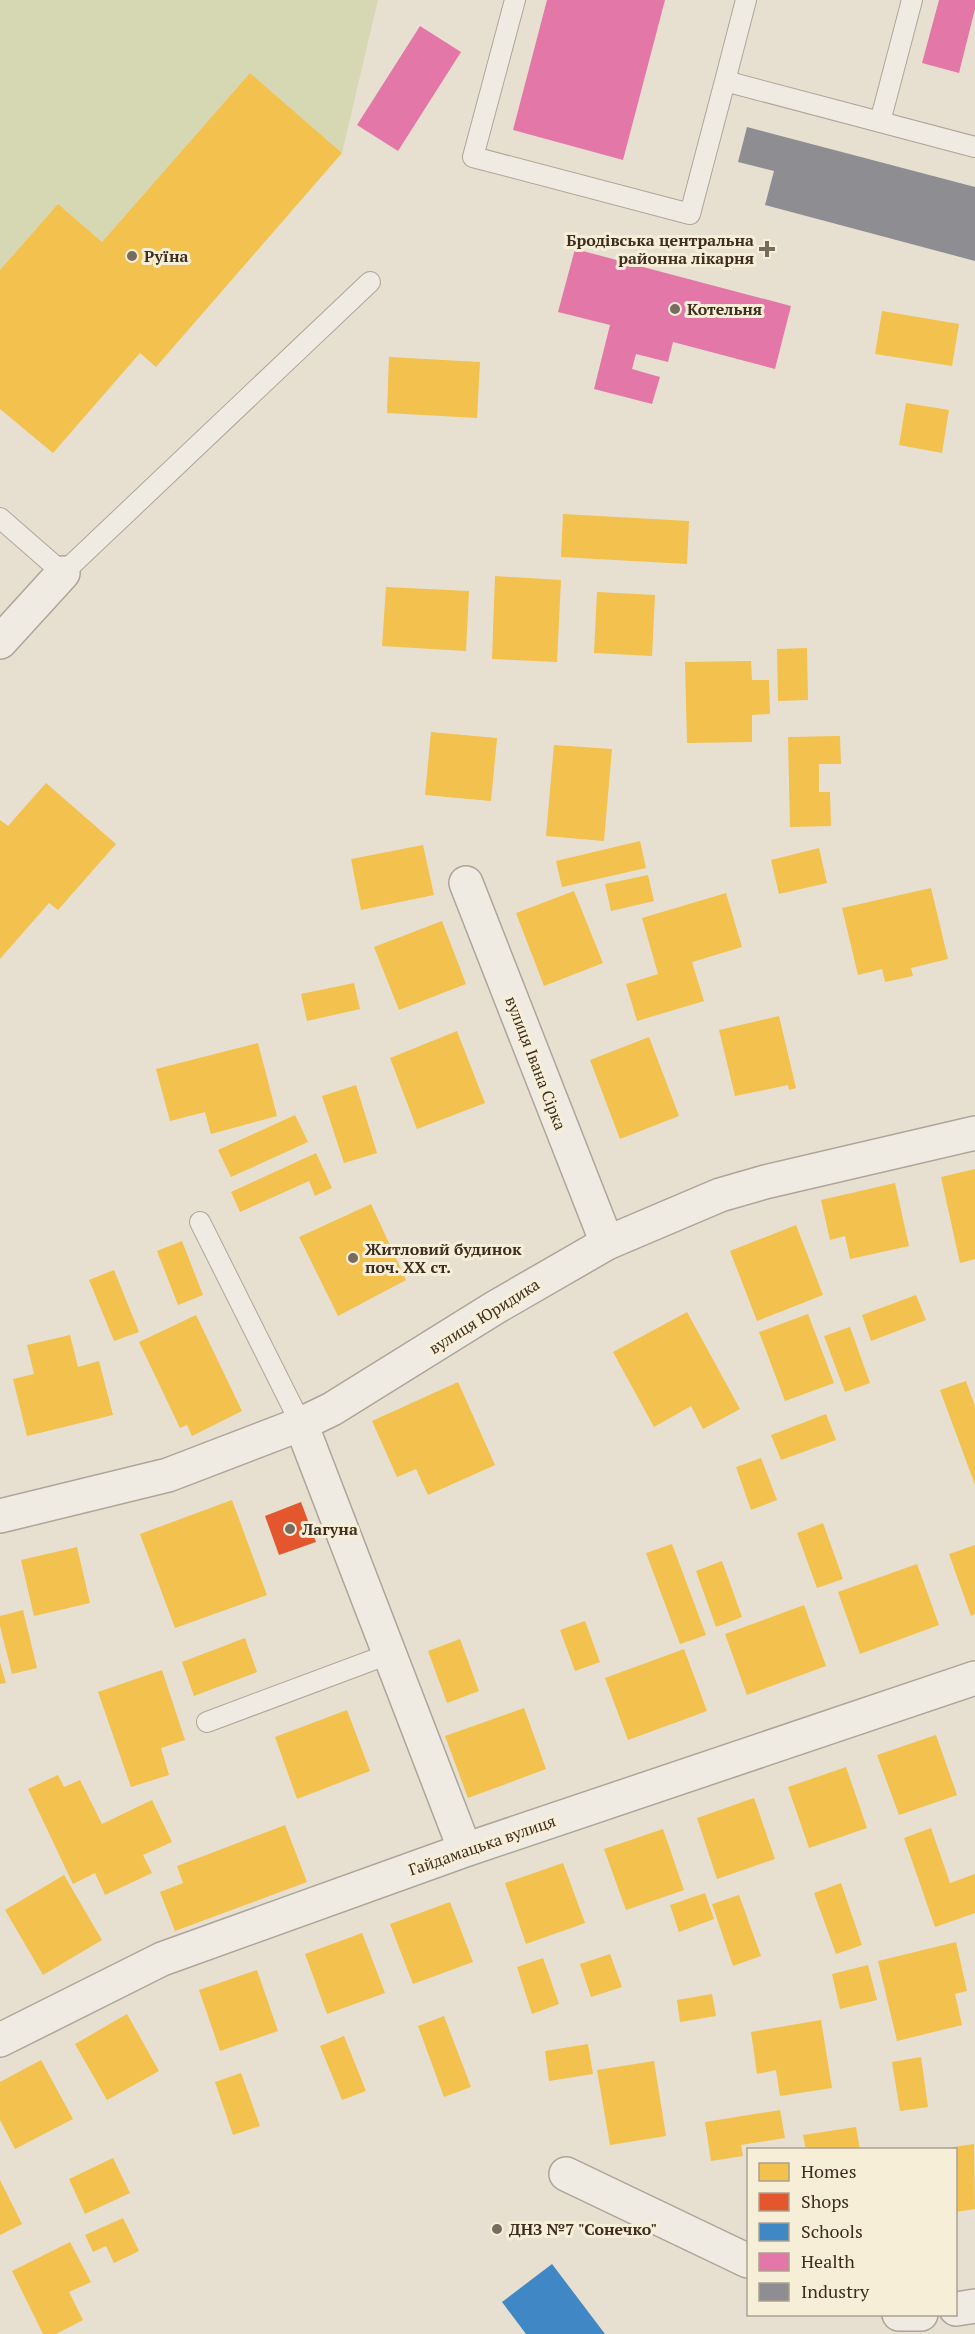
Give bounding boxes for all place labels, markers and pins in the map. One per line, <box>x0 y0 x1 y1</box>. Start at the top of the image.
place label: Бродівська центральна районна лікарня <box>566 229 754 269</box>
marker: Бродівська центральна районна лікарня <box>758 240 776 258</box>
place label: Руїна <box>144 245 189 267</box>
marker: Руїна <box>125 249 139 263</box>
place label: Котельня <box>687 298 762 320</box>
marker: Котельня <box>668 302 682 316</box>
place label: Житловий будинок поч. XX ст. <box>365 1238 522 1278</box>
marker: Житловий будинок поч. XX ст. <box>346 1251 360 1265</box>
place label: Лагуна <box>301 1518 358 1540</box>
marker: Лагуна <box>283 1522 297 1536</box>
place label: ДНЗ №7 "Сонечко" <box>509 2218 657 2240</box>
marker: ДНЗ №7 "Сонечко" <box>490 2222 504 2236</box>

